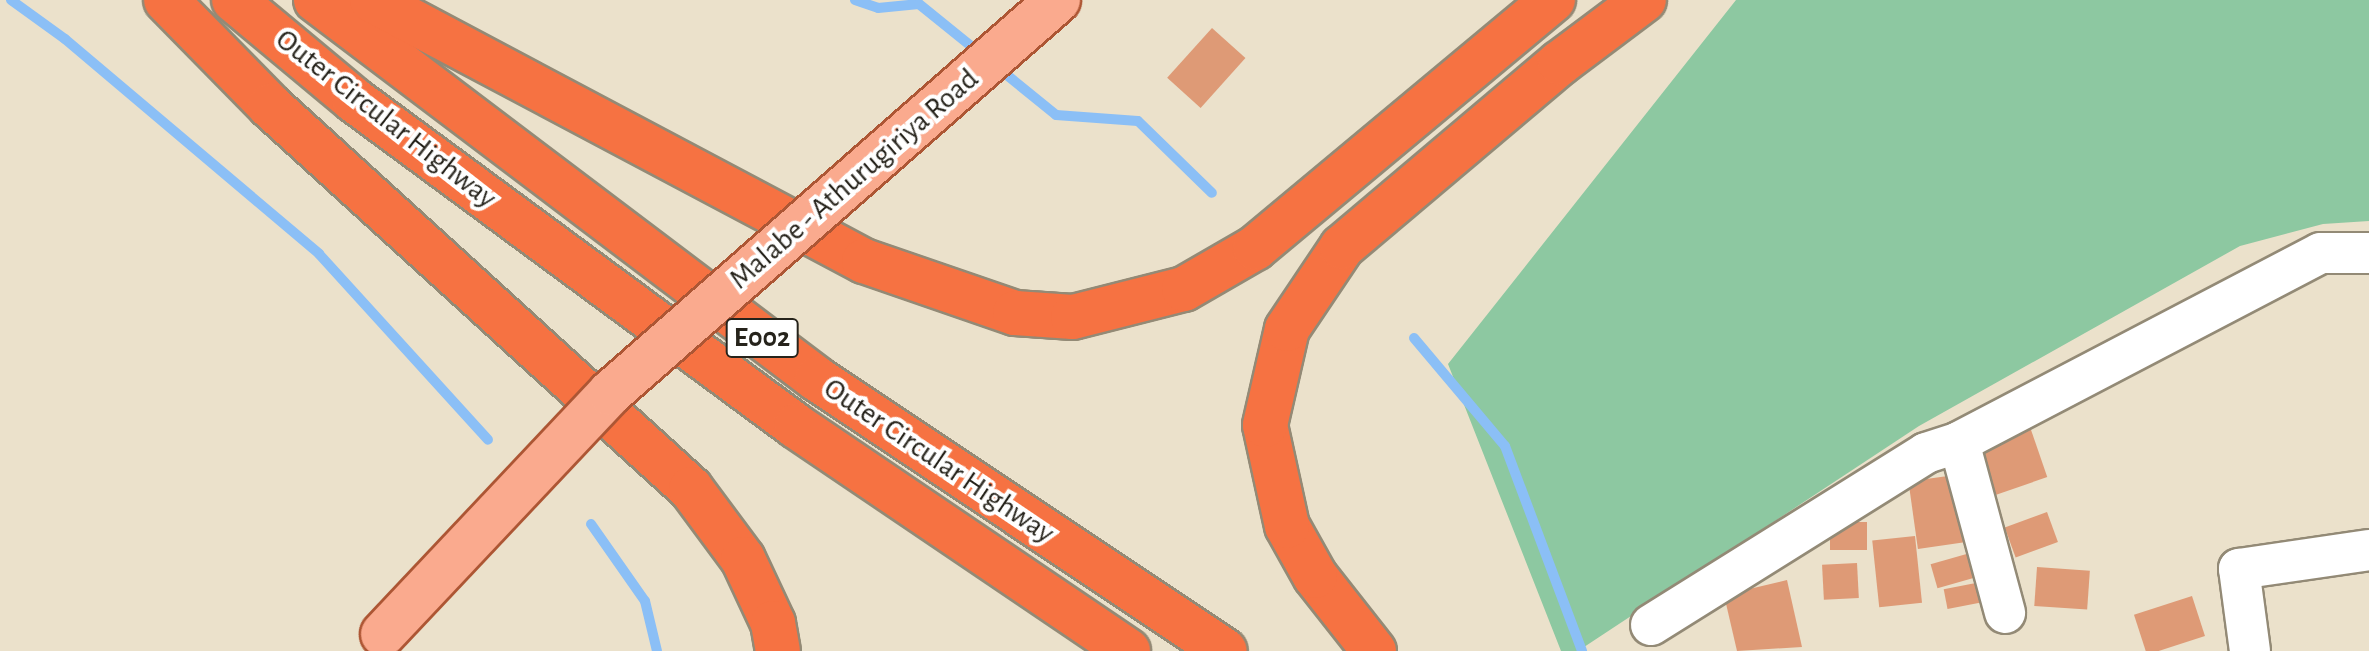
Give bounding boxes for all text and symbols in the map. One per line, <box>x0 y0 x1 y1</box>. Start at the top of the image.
street label: Outer Circular Highway <box>268 22 504 216</box>
street label: Malabe - Athurugiriya Road <box>722 61 986 297</box>
road number: E002 <box>724 314 800 362</box>
street label: Outer Circular Highway <box>817 370 1061 552</box>

